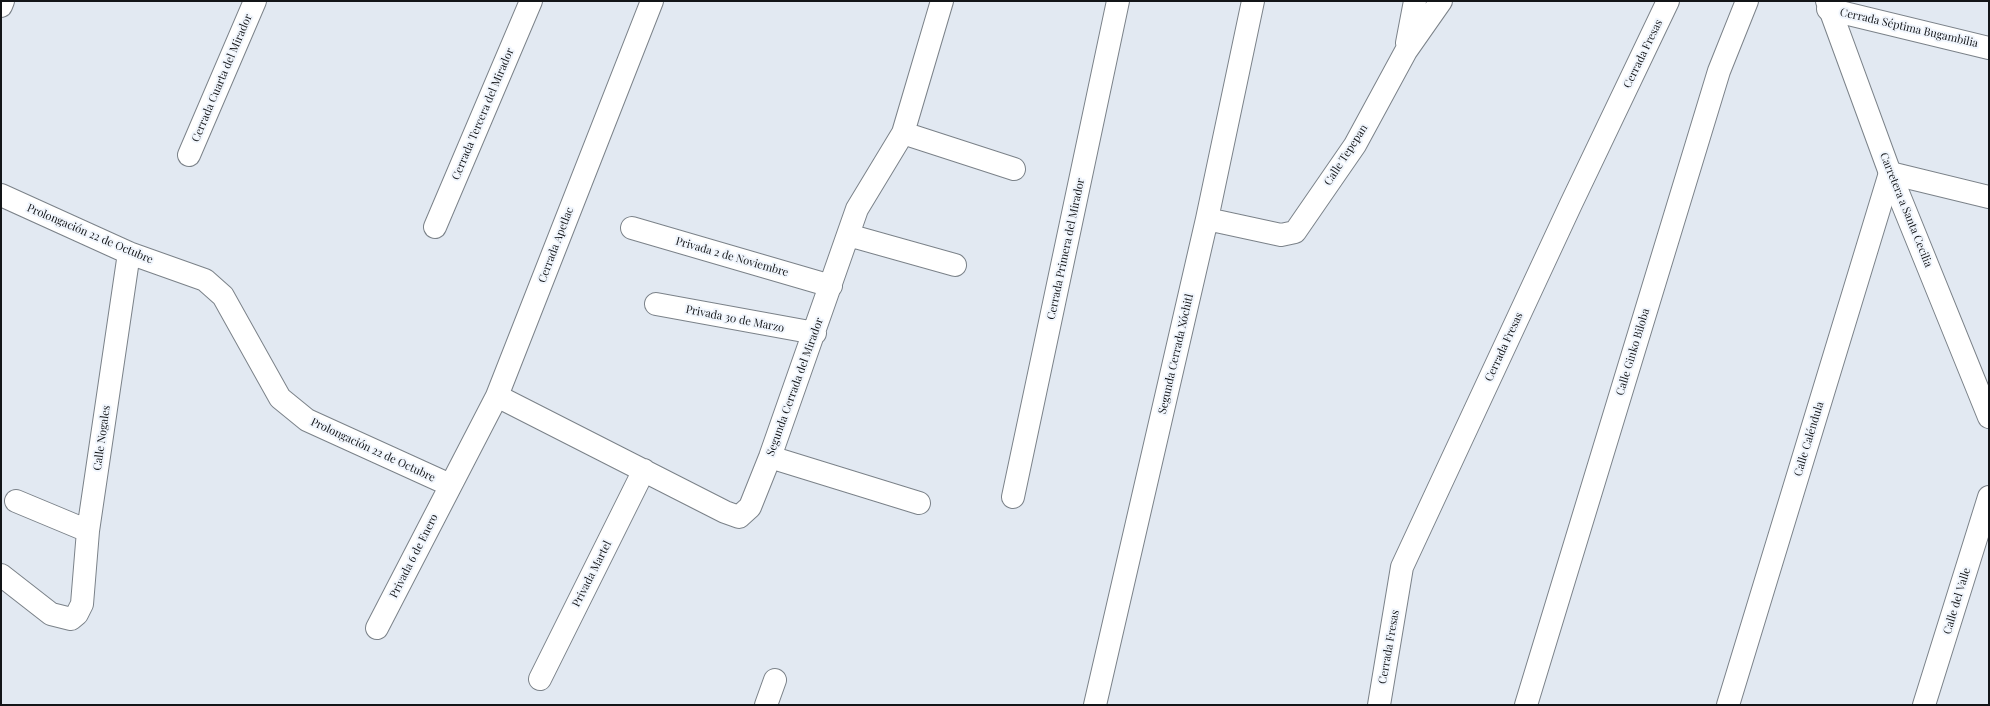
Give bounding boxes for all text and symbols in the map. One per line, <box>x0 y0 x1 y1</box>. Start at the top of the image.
street label: Cerrada Séptima Bugambilia <box>1839 6 1979 50</box>
street label: Cerrada Cuarta del Mirador <box>189 12 255 144</box>
street label: Cerrada Fresas <box>1621 17 1665 91</box>
street label: Cerrada Tercera del Mirador <box>449 46 517 182</box>
street label: Calle Tepepan <box>1321 122 1371 188</box>
street label: Carretera a Santa Cecilia <box>1877 151 1935 269</box>
street label: Cerrada Primera del Mirador <box>1045 177 1087 321</box>
street label: Prolongación 22 de Octubre <box>25 201 155 267</box>
street label: Cerrada Apetlac <box>536 205 576 285</box>
street label: Privada 2 de Noviembre <box>674 235 790 279</box>
street label: Segunda Cerrada Xóchitl <box>1156 293 1196 415</box>
street label: Privada 30 de Marzo <box>685 303 785 335</box>
street label: Calle Ginko Biloba <box>1613 307 1653 397</box>
street label: Cerrada Fresas <box>1482 310 1526 384</box>
street label: Segunda Cerrada del Mirador <box>764 316 826 458</box>
street label: Calle Caléndula <box>1791 400 1827 478</box>
street label: Calle Nogales <box>91 404 113 472</box>
street label: Prolongación 22 de Octubre <box>309 415 437 485</box>
street label: Privada 6 de Enero <box>387 512 441 600</box>
street label: Privada Martel <box>570 539 614 609</box>
street label: Calle del Valle <box>1941 566 1973 636</box>
street label: Cerrada Fresas <box>1376 609 1402 685</box>

